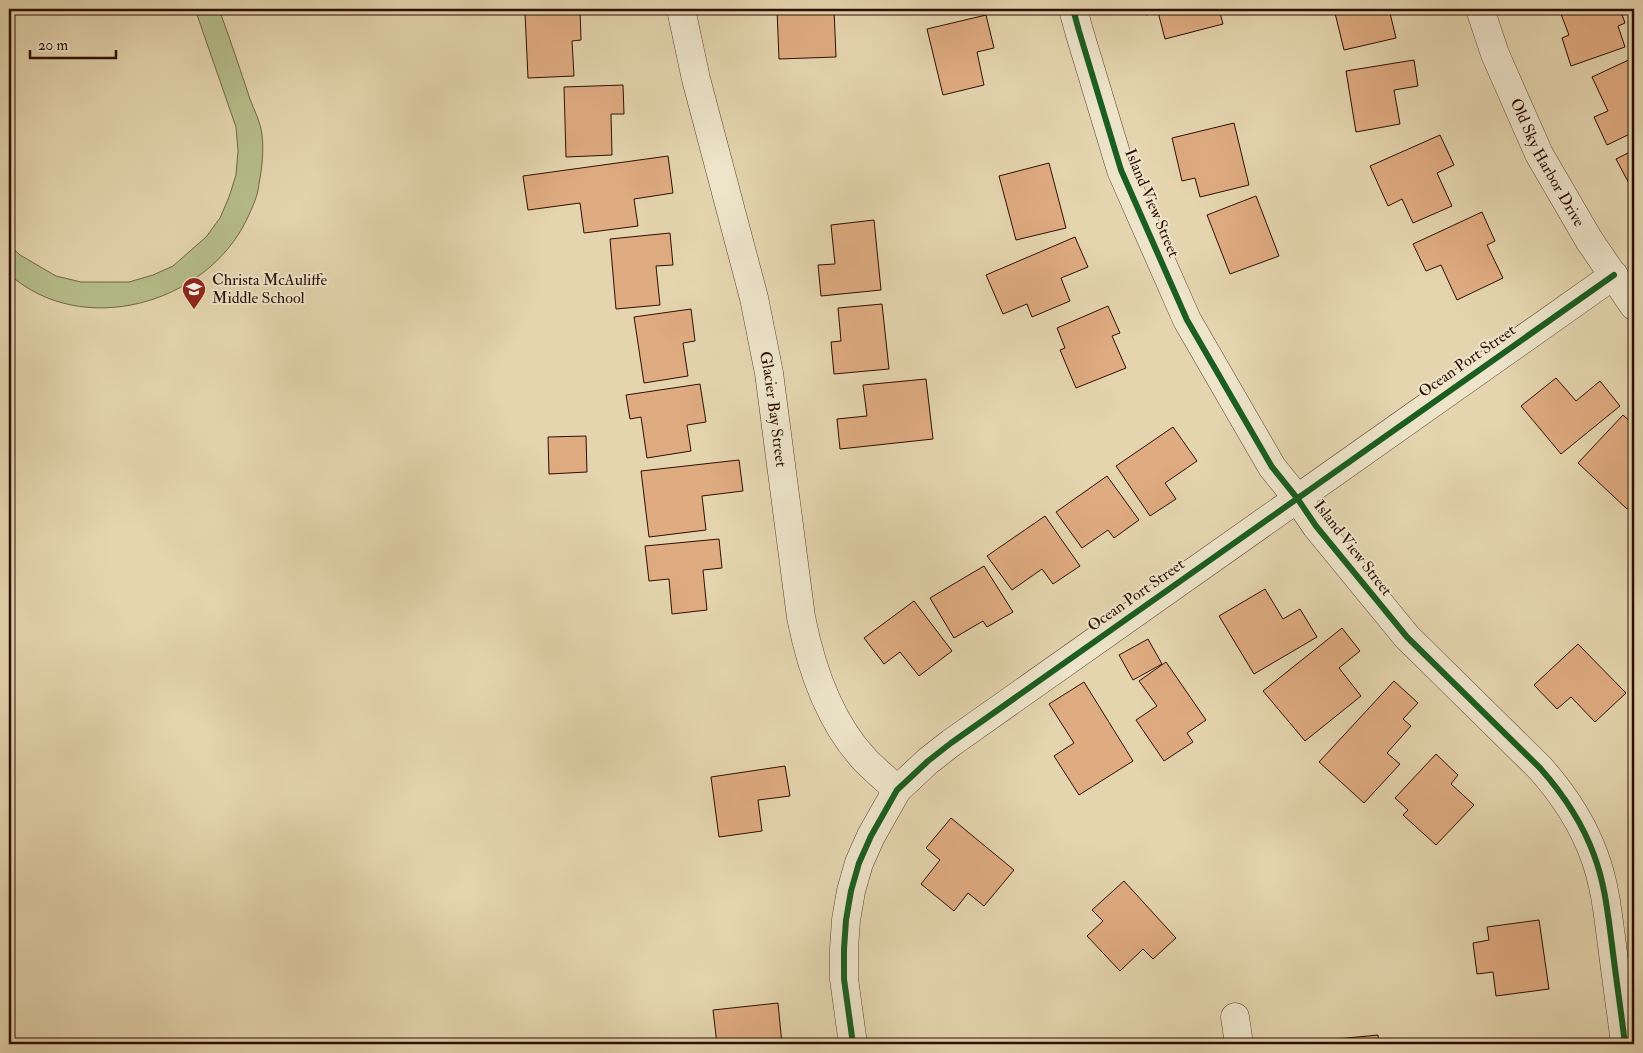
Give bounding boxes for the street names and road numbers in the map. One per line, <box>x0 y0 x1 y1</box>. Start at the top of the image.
street label: Old Sky Harbor Drive <box>1506 95 1589 231</box>
street label: Island View Street <box>1120 146 1184 260</box>
street label: Ocean Port Street <box>1415 320 1519 402</box>
street label: Glacier Bay Street <box>755 349 791 468</box>
street label: Island View Street <box>1309 496 1397 600</box>
street label: Ocean Port Street <box>1084 554 1188 636</box>

